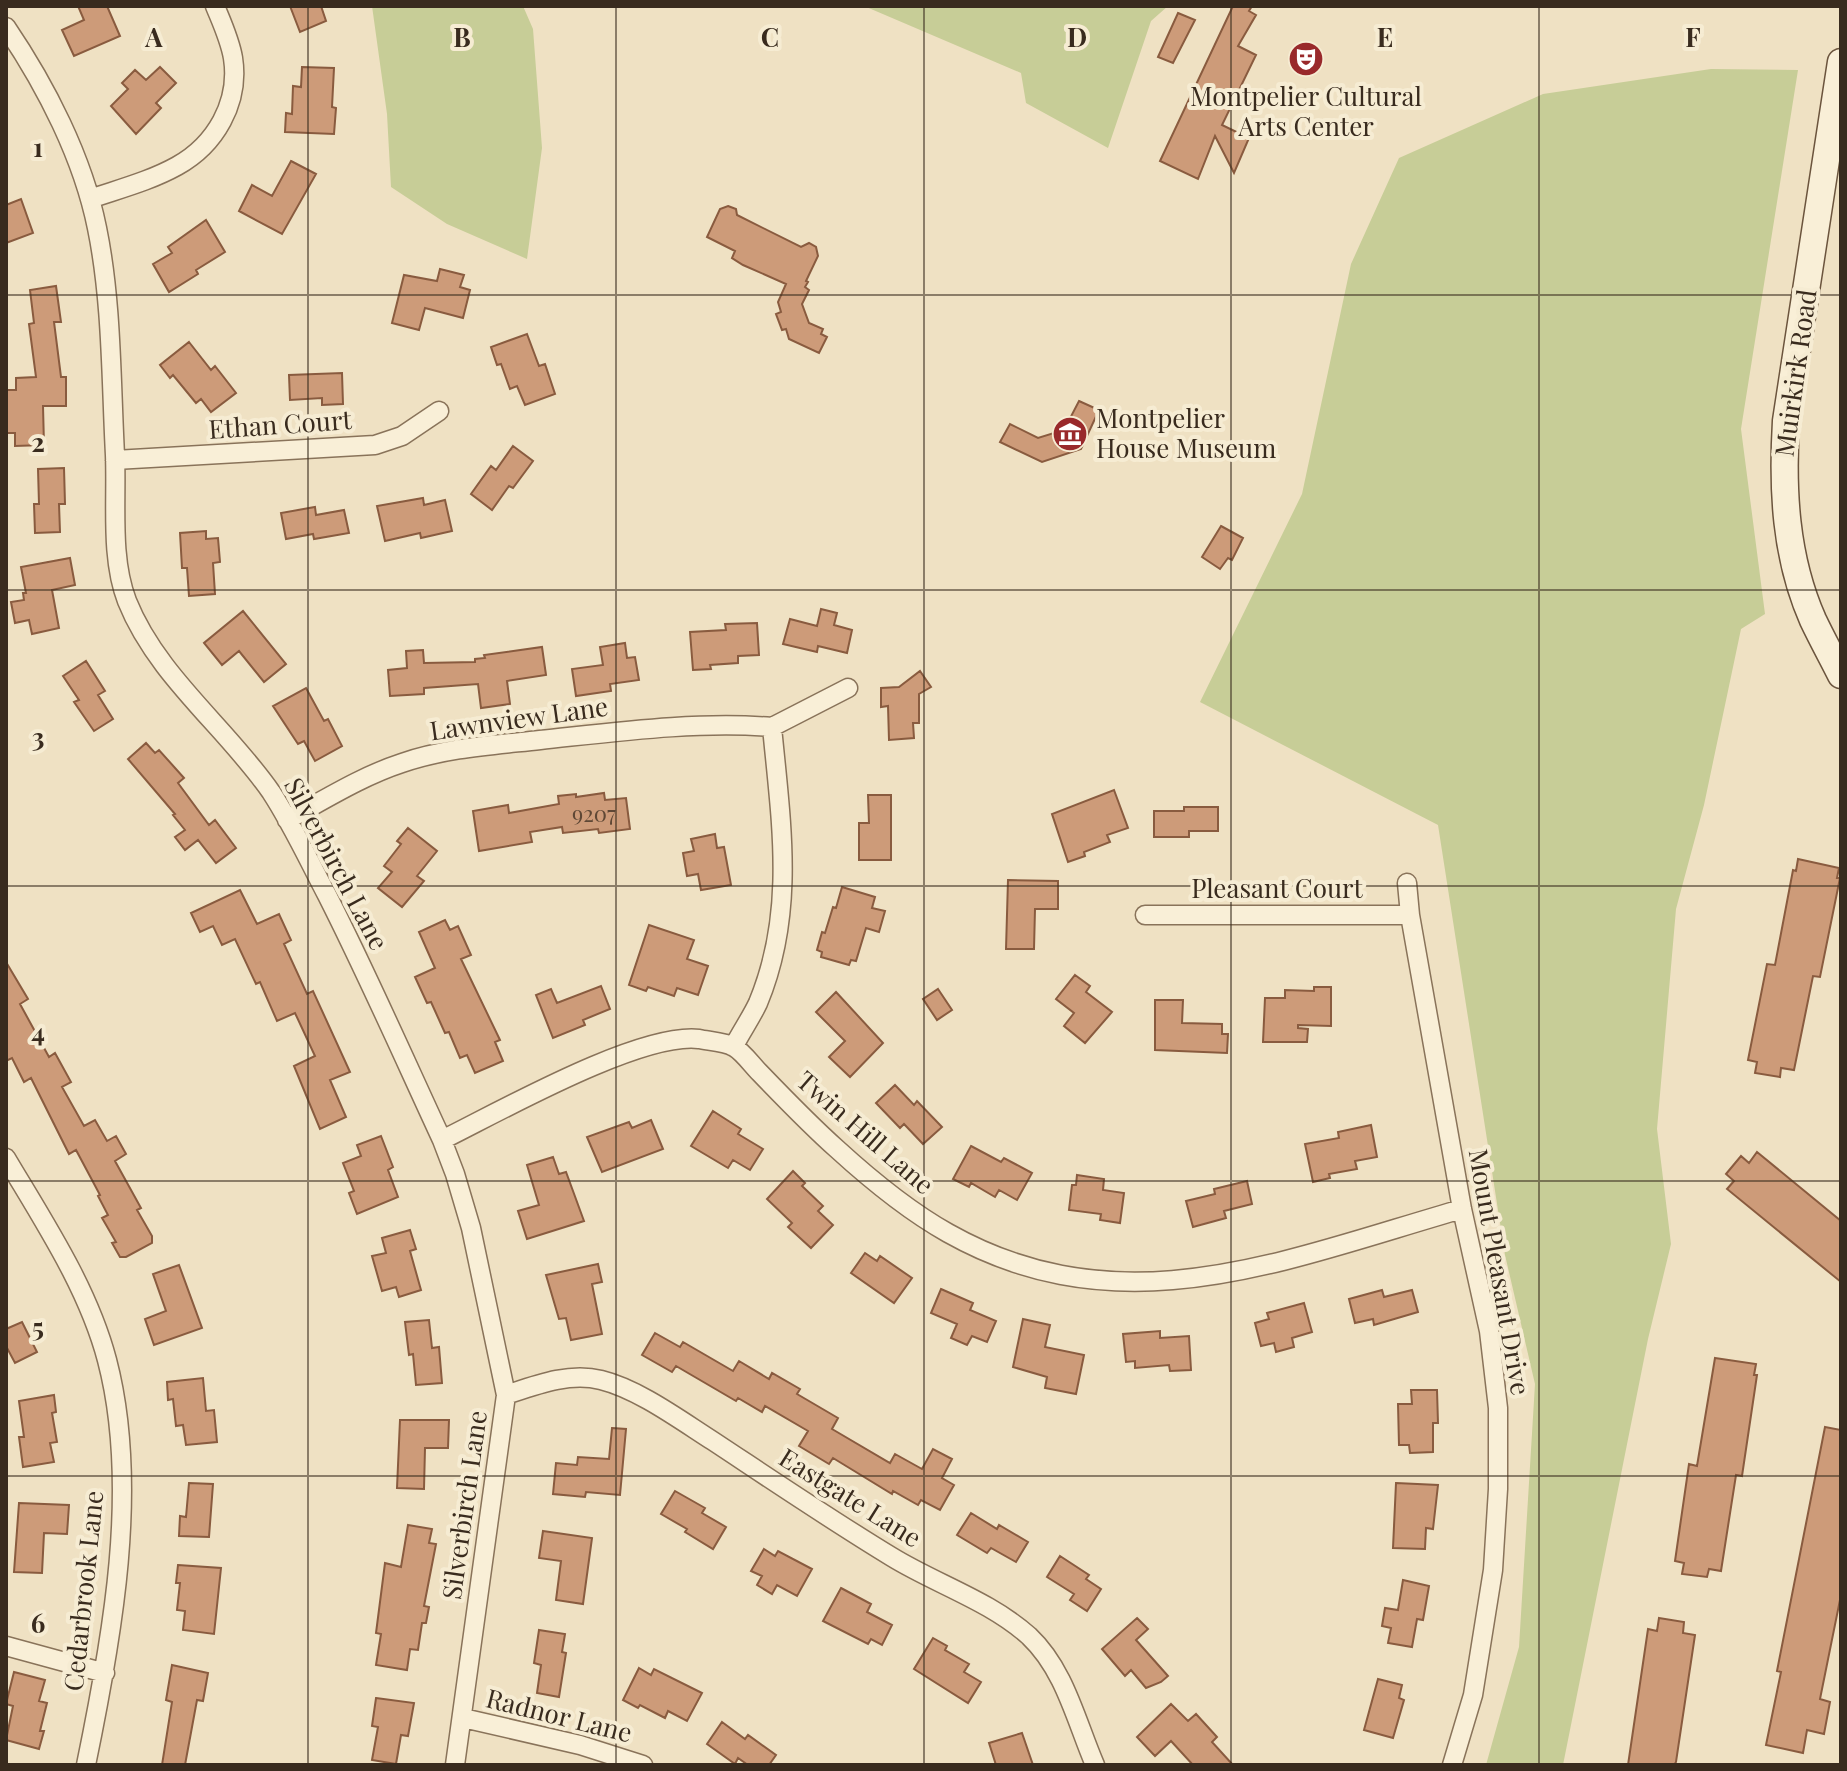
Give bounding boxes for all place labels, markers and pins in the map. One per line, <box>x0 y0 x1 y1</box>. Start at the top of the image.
theatre icon: Montpelier Cultural Arts Center <box>1287 40 1325 78</box>
place label: Montpelier Cultural Arts Center <box>1190 78 1422 143</box>
place label: Montpelier House Museum <box>1096 400 1276 465</box>
museum icon: Montpelier House Museum <box>1051 415 1089 453</box>

